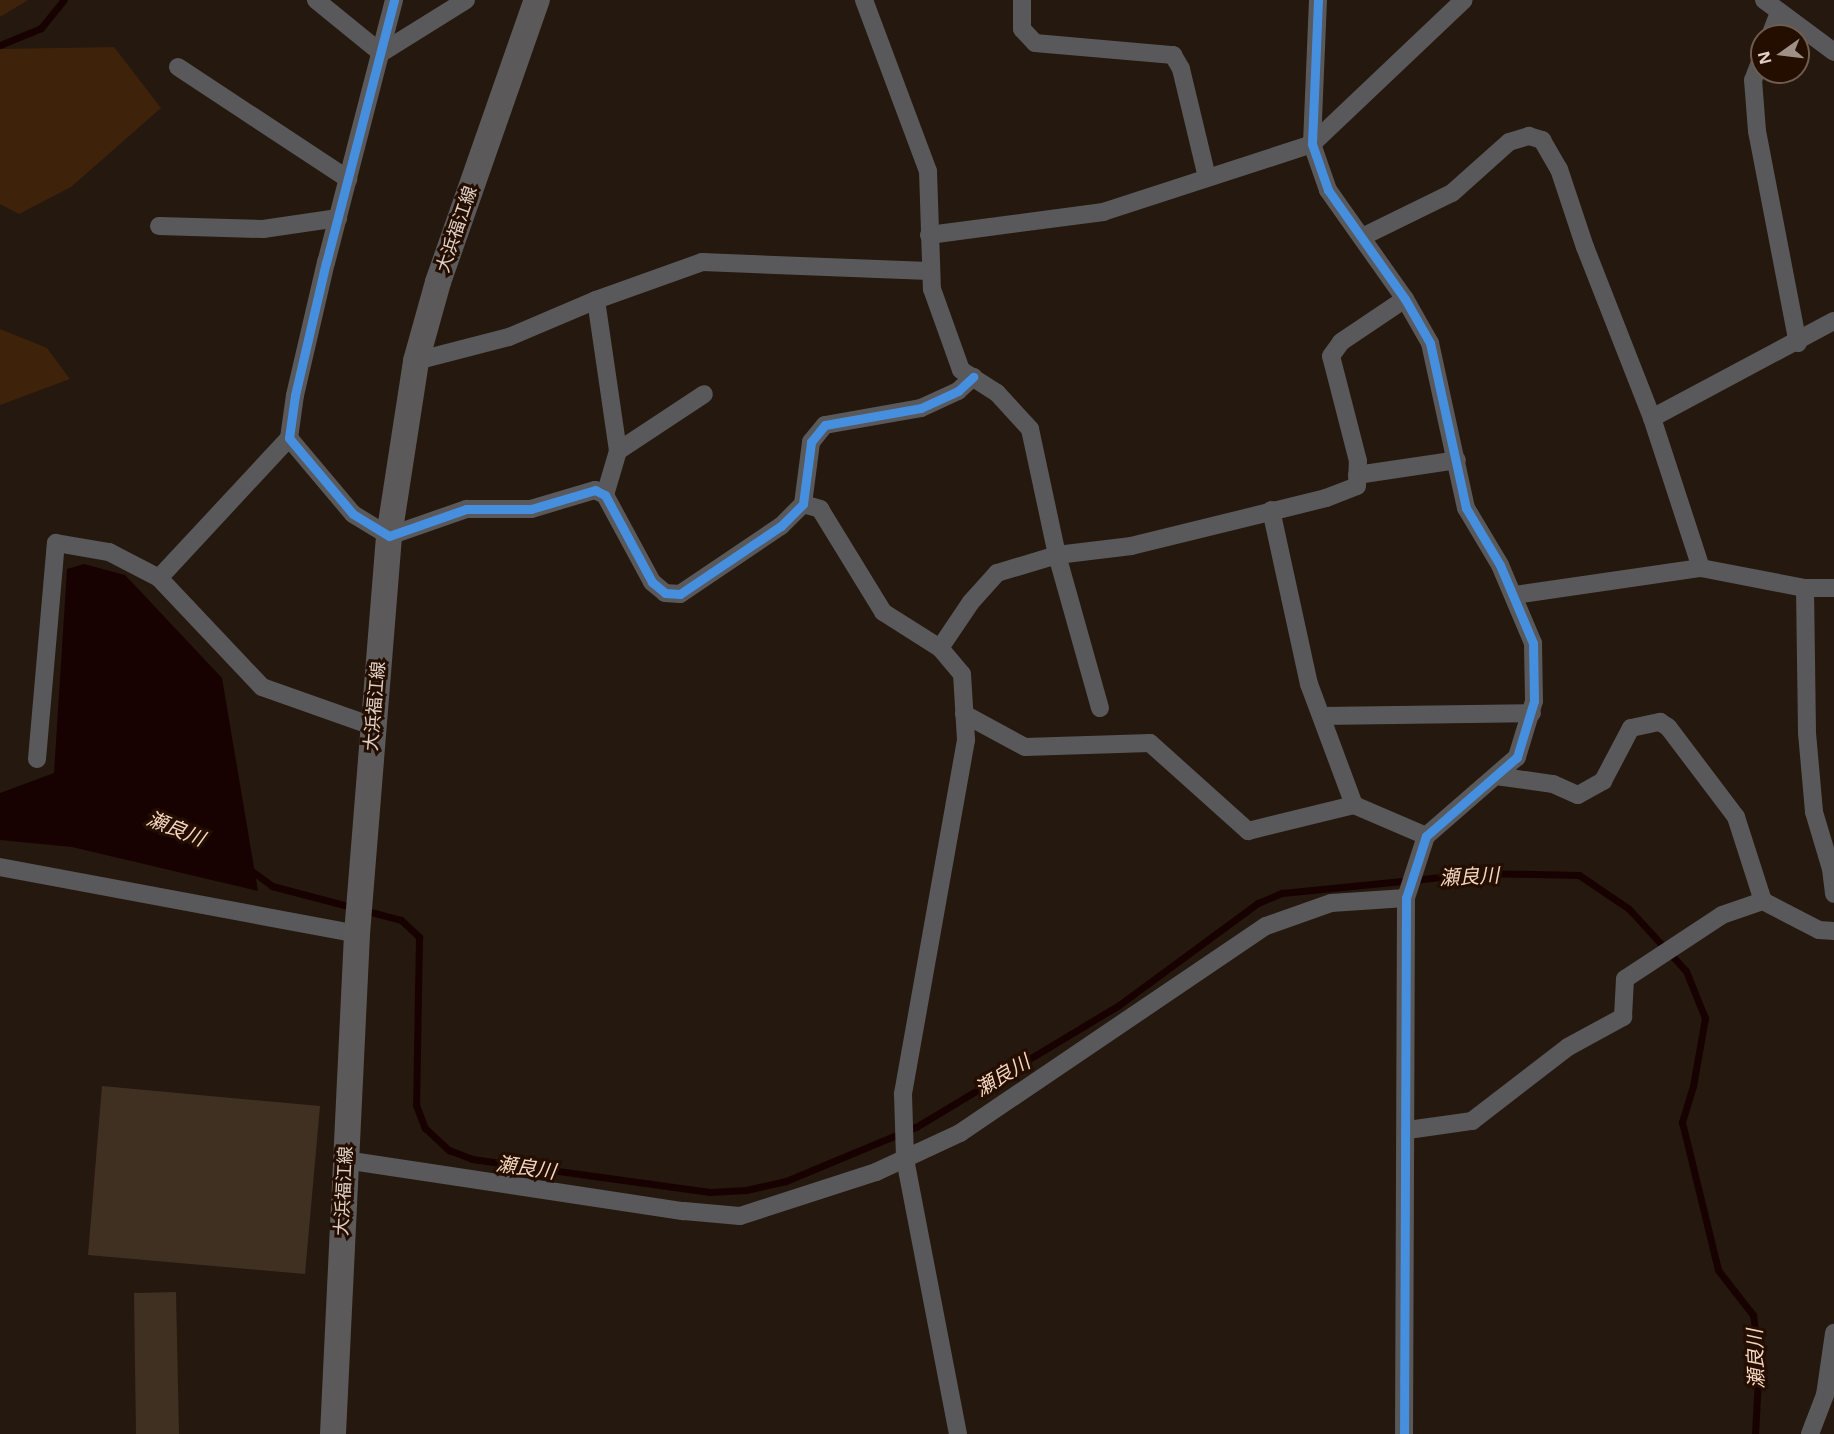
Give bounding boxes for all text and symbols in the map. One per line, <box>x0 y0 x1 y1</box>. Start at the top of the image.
north arrow <box>1750 24 1810 84</box>
text: N <box>1752 49 1777 67</box>
street label: 大浜福江線 <box>431 183 481 275</box>
street label: 大浜福江線 <box>359 660 389 752</box>
water label: 瀬良川 <box>144 806 208 850</box>
water label: 瀬良川 <box>1438 862 1500 890</box>
water label: 瀬良川 <box>970 1049 1034 1101</box>
street label: 大浜福江線 <box>330 1145 356 1237</box>
water label: 瀬良川 <box>495 1151 557 1183</box>
water label: 瀬良川 <box>1742 1329 1768 1389</box>

